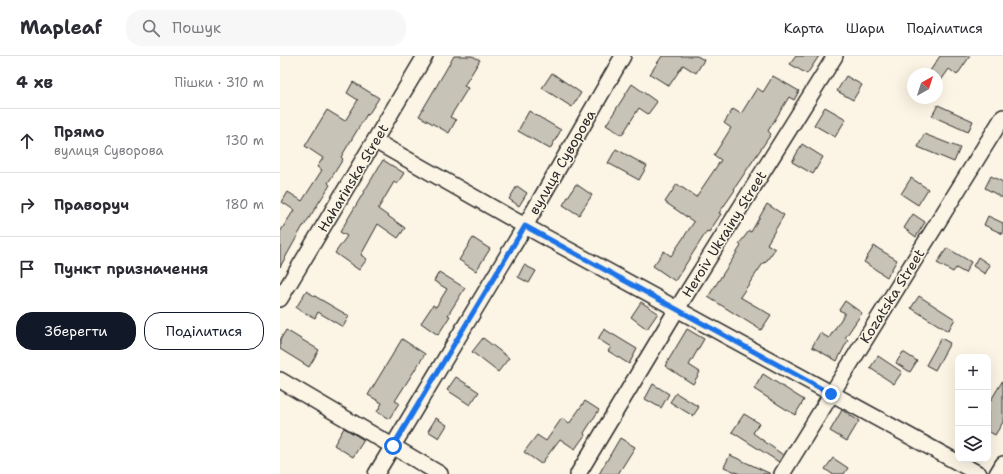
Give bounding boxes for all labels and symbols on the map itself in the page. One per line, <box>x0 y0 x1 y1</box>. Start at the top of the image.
north arrow <box>907 68 943 104</box>
street label: вулиця Суворова <box>525 106 599 218</box>
street label: Haharinska Street <box>314 121 392 235</box>
street label: Heroiv Ukrainy Street <box>678 167 770 301</box>
street label: Kozatska Street <box>856 245 928 347</box>
route end <box>822 385 840 403</box>
route start <box>384 437 402 455</box>

